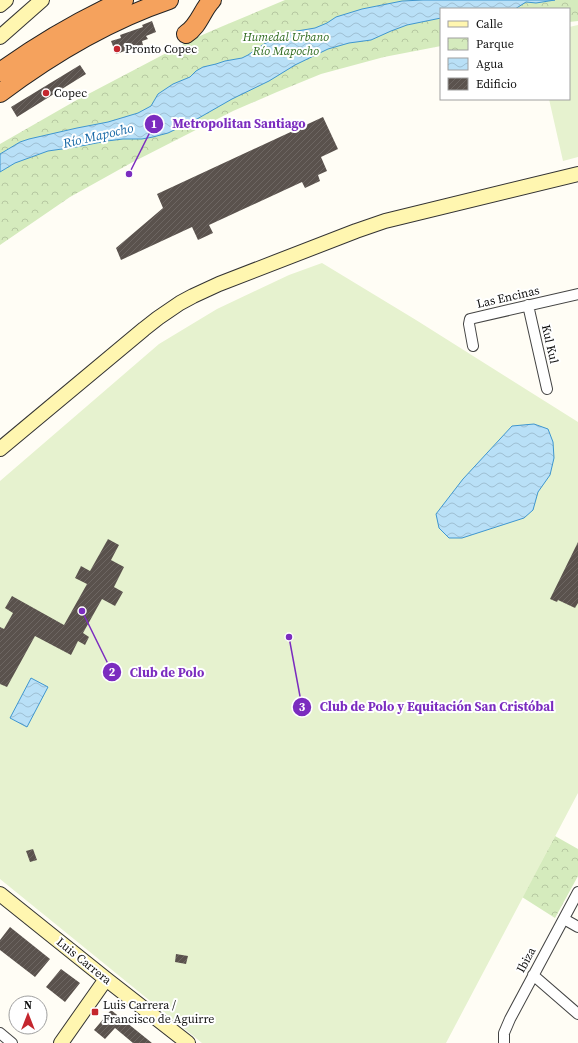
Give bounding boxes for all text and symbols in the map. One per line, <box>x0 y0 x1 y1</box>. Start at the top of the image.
legend <box>440 8 570 100</box>
text: Calle <box>476 16 503 32</box>
park label: Humedal Urbano Río Mapocho <box>242 29 329 59</box>
text: Parque <box>476 36 514 52</box>
place label: Pronto Copec <box>125 41 197 57</box>
marker: Pronto Copec <box>112 44 122 54</box>
text: Agua <box>476 56 504 72</box>
text: Edificio <box>476 76 517 92</box>
place label: Copec <box>54 85 87 101</box>
marker: Copec <box>41 88 51 98</box>
callout: Metropolitan Santiago <box>144 111 313 136</box>
text: Metropolitan Santiago <box>172 115 306 132</box>
text: 1 <box>151 116 157 132</box>
water label: Río Mapocho <box>60 119 135 152</box>
street label: Las Encinas <box>475 282 541 312</box>
street label: Kul Kul <box>538 323 562 365</box>
callout: Club de Polo <box>102 660 212 685</box>
text: 2 <box>109 664 116 680</box>
text: Club de Polo <box>130 664 204 681</box>
callout: Club de Polo y Equitación San Cristóbal <box>292 694 562 719</box>
text: Club de Polo y Equitación San Cristóbal <box>320 698 554 715</box>
text: 3 <box>299 699 306 715</box>
street label: Luis Carrera <box>53 934 115 989</box>
street label: Ibiza <box>513 944 540 975</box>
north arrow <box>8 995 48 1035</box>
place label: Luis Carrera / Francisco de Aguirre <box>103 997 214 1027</box>
text: N <box>24 998 32 1013</box>
marker: Luis Carrera / Francisco de Aguirre <box>90 1007 100 1017</box>

